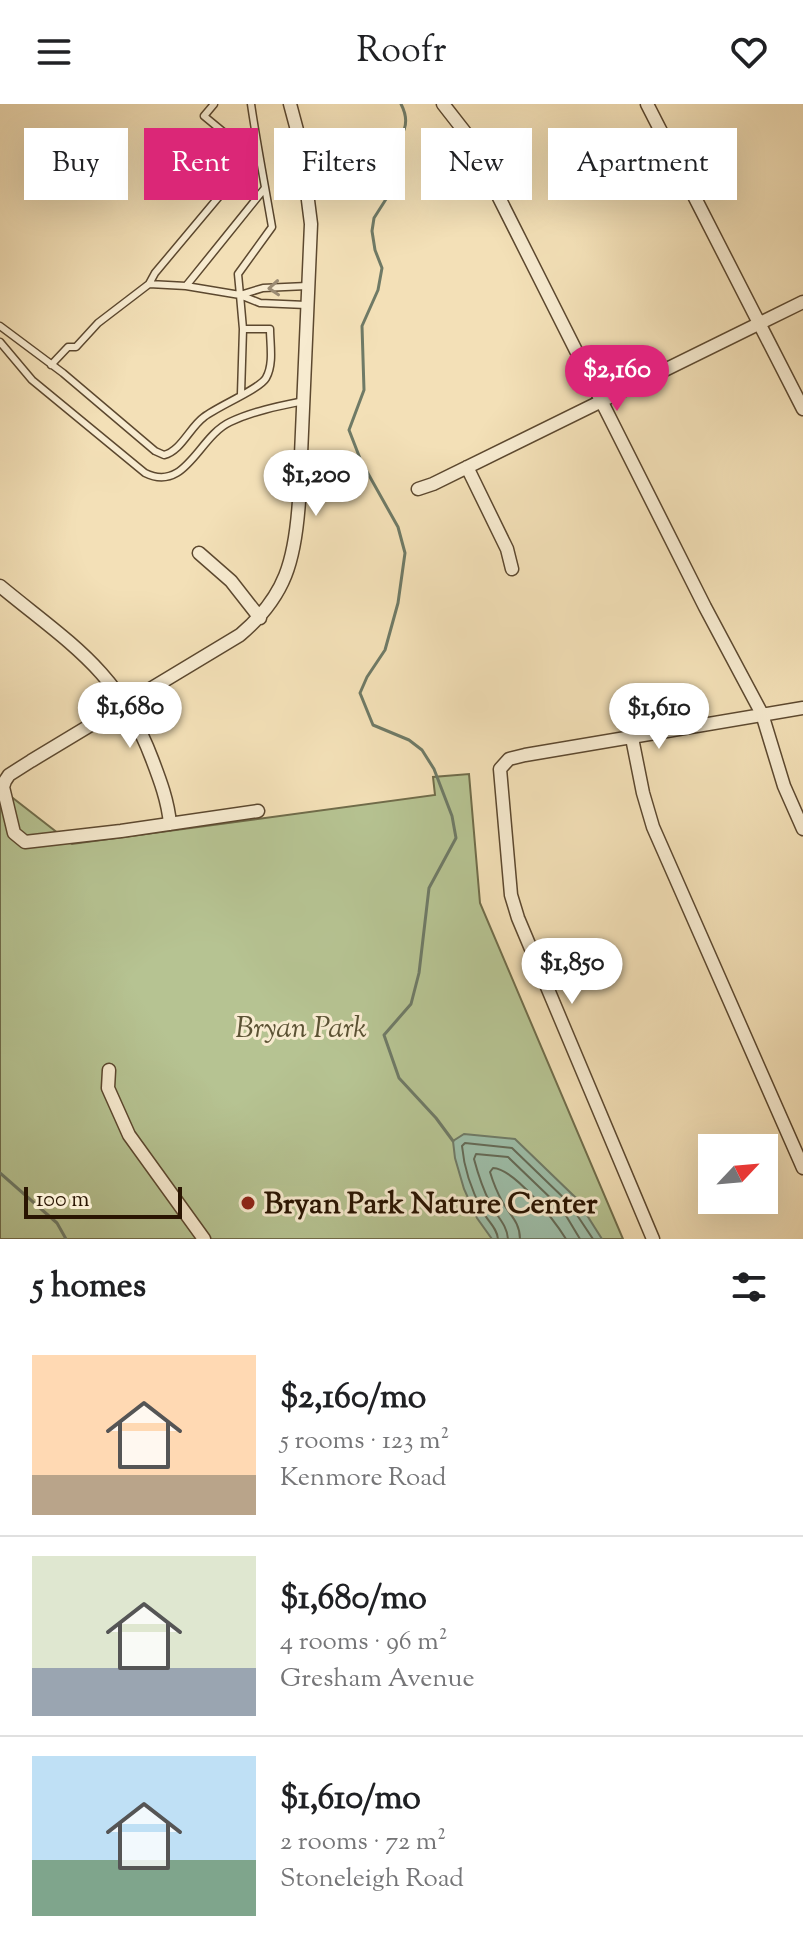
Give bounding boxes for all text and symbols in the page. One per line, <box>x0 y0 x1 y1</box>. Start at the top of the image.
text: Roofr <box>356 26 447 78</box>
icon: menu <box>32 30 76 74</box>
icon: heart <box>727 30 771 74</box>
chip: Buy <box>24 128 128 200</box>
chip: Rent <box>144 128 258 200</box>
chip: Filters <box>274 128 405 200</box>
chip: New <box>421 128 532 200</box>
chip: Apartment <box>548 128 737 200</box>
one-way arrow <box>267 279 280 296</box>
pin: $2,160 <box>552 345 682 413</box>
text: $2,160 <box>583 352 651 389</box>
pin: $1,200 <box>251 450 381 518</box>
text: $1,200 <box>282 457 350 494</box>
pin: $1,680 <box>65 682 195 750</box>
pin: $1,610 <box>594 683 724 751</box>
text: $1,680 <box>96 689 164 726</box>
text: $1,610 <box>627 690 691 727</box>
pin: $1,850 <box>507 938 637 1006</box>
text: $1,850 <box>540 945 604 982</box>
park label: Bryan Park <box>235 1008 367 1051</box>
north arrow <box>698 1134 778 1214</box>
map controls <box>698 1134 778 1214</box>
scale bar <box>24 1183 182 1219</box>
place label: Bryan Park Nature Center <box>264 1184 598 1227</box>
text: 100 m <box>36 1185 89 1217</box>
marker: Bryan Park Nature Center <box>239 1194 257 1212</box>
text: 5 homes <box>32 1263 146 1312</box>
icon: filters <box>727 1265 771 1309</box>
text: $2,160/mo <box>280 1374 426 1423</box>
icon: home <box>96 1387 192 1483</box>
text: 5 rooms · 123 m² <box>280 1423 449 1460</box>
text: Kenmore Road <box>280 1460 446 1497</box>
text: $1,680/mo <box>280 1575 427 1624</box>
icon: home <box>96 1588 192 1684</box>
text: 4 rooms · 96 m² <box>280 1624 448 1661</box>
text: Gresham Avenue <box>280 1661 475 1698</box>
text: $1,610/mo <box>280 1775 421 1824</box>
icon: home <box>96 1788 192 1884</box>
text: 2 rooms · 72 m² <box>280 1824 446 1861</box>
text: Stoneleigh Road <box>280 1861 464 1898</box>

